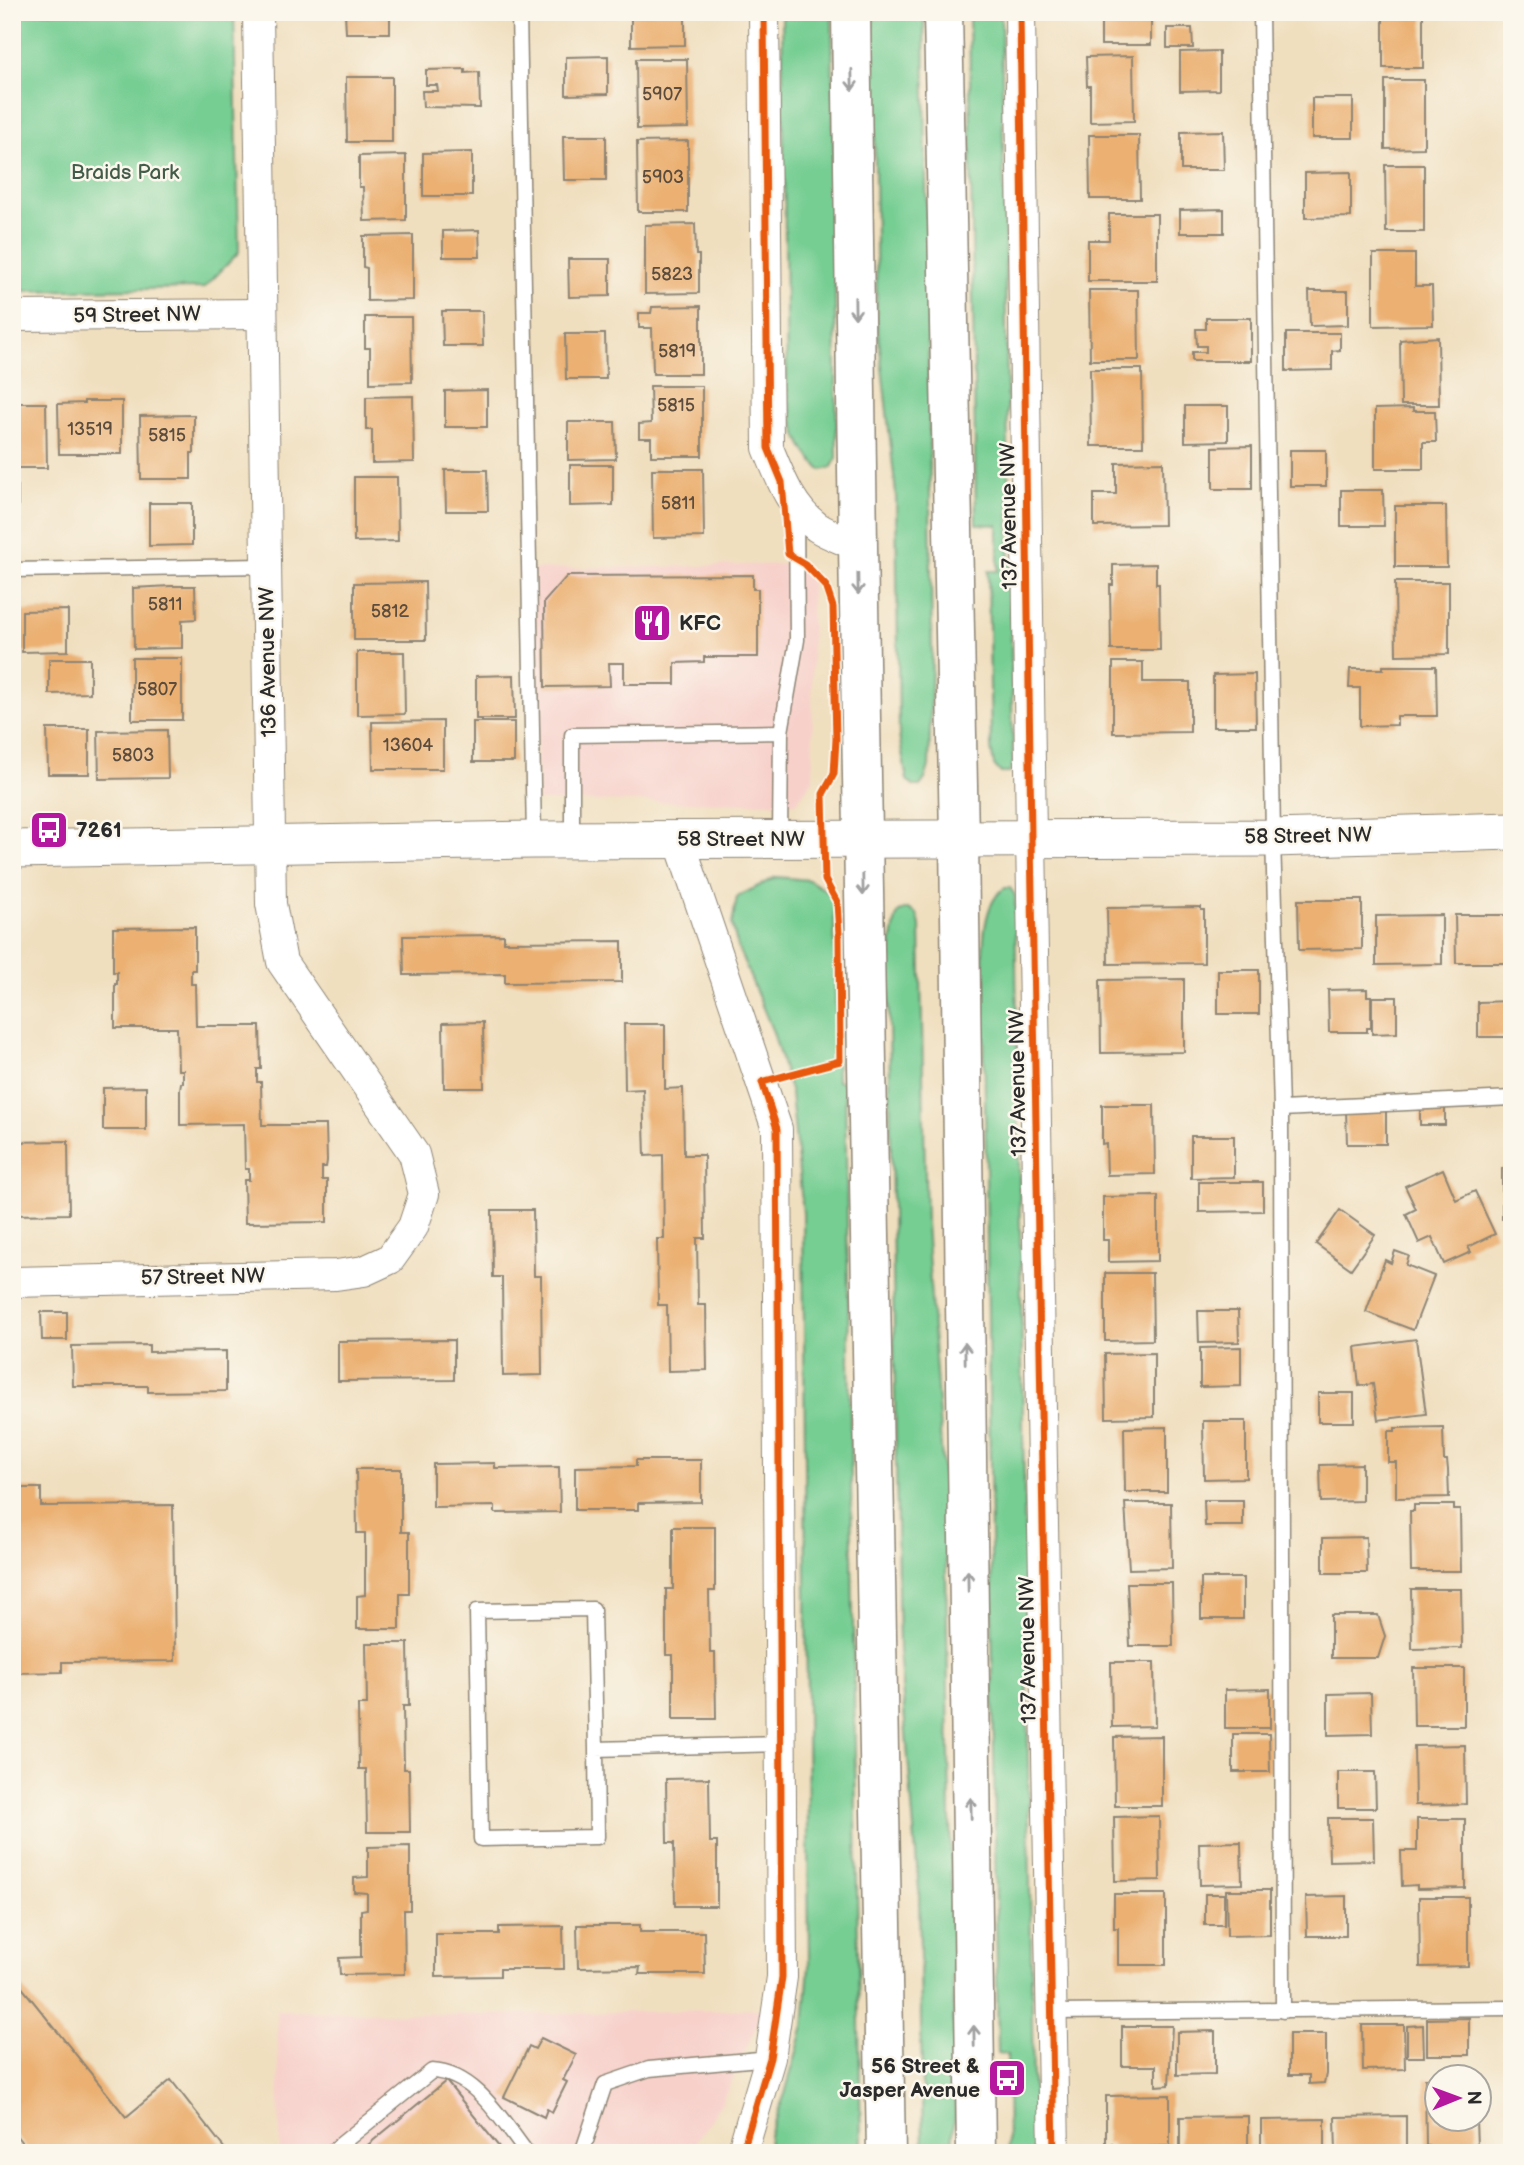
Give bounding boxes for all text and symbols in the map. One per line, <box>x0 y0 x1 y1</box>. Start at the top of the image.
one-way arrow <box>845 69 859 92</box>
house number: 5907 <box>642 84 682 105</box>
park label: Braids Park <box>71 160 180 185</box>
house number: 5903 <box>642 167 684 188</box>
house number: 5823 <box>651 264 693 285</box>
one-way arrow <box>848 296 861 319</box>
street label: 59 Street NW <box>73 301 201 329</box>
house number: 5819 <box>658 341 696 362</box>
house number: 5815 <box>657 395 695 416</box>
house number: 13519 <box>67 419 113 440</box>
house number: 5815 <box>148 425 186 446</box>
street label: 137 Avenue NW <box>995 442 1023 590</box>
house number: 5811 <box>661 493 695 514</box>
one-way arrow <box>851 573 865 596</box>
street label: 136 Avenue NW <box>254 586 282 738</box>
house number: 5811 <box>148 594 182 615</box>
house number: 5812 <box>371 601 410 622</box>
restaurant icon: KFC <box>631 602 673 644</box>
place label: KFC <box>679 611 721 636</box>
house number: 5807 <box>137 679 177 700</box>
house number: 13604 <box>383 735 433 756</box>
house number: 5803 <box>112 745 154 766</box>
bus stop icon: 7261 <box>28 809 70 851</box>
place label: 7261 <box>76 818 122 843</box>
street label: 58 Street NW <box>1244 822 1372 850</box>
street label: 58 Street NW <box>677 827 805 852</box>
one-way arrow <box>857 874 870 897</box>
street label: 137 Avenue NW <box>1004 1009 1032 1157</box>
street label: 57 Street NW <box>140 1263 266 1291</box>
one-way arrow <box>959 1342 972 1365</box>
one-way arrow <box>962 1569 975 1592</box>
street label: 137 Avenue NW <box>1014 1576 1042 1724</box>
one-way arrow <box>964 1797 978 1820</box>
one-way arrow <box>967 2024 981 2047</box>
place label: 56 Street & Jasper Avenue <box>840 2054 980 2103</box>
bus stop icon: 56 Street & Jasper Avenue <box>986 2057 1028 2099</box>
north arrow <box>1422 2064 1492 2134</box>
text: N <box>1462 2090 1485 2105</box>

